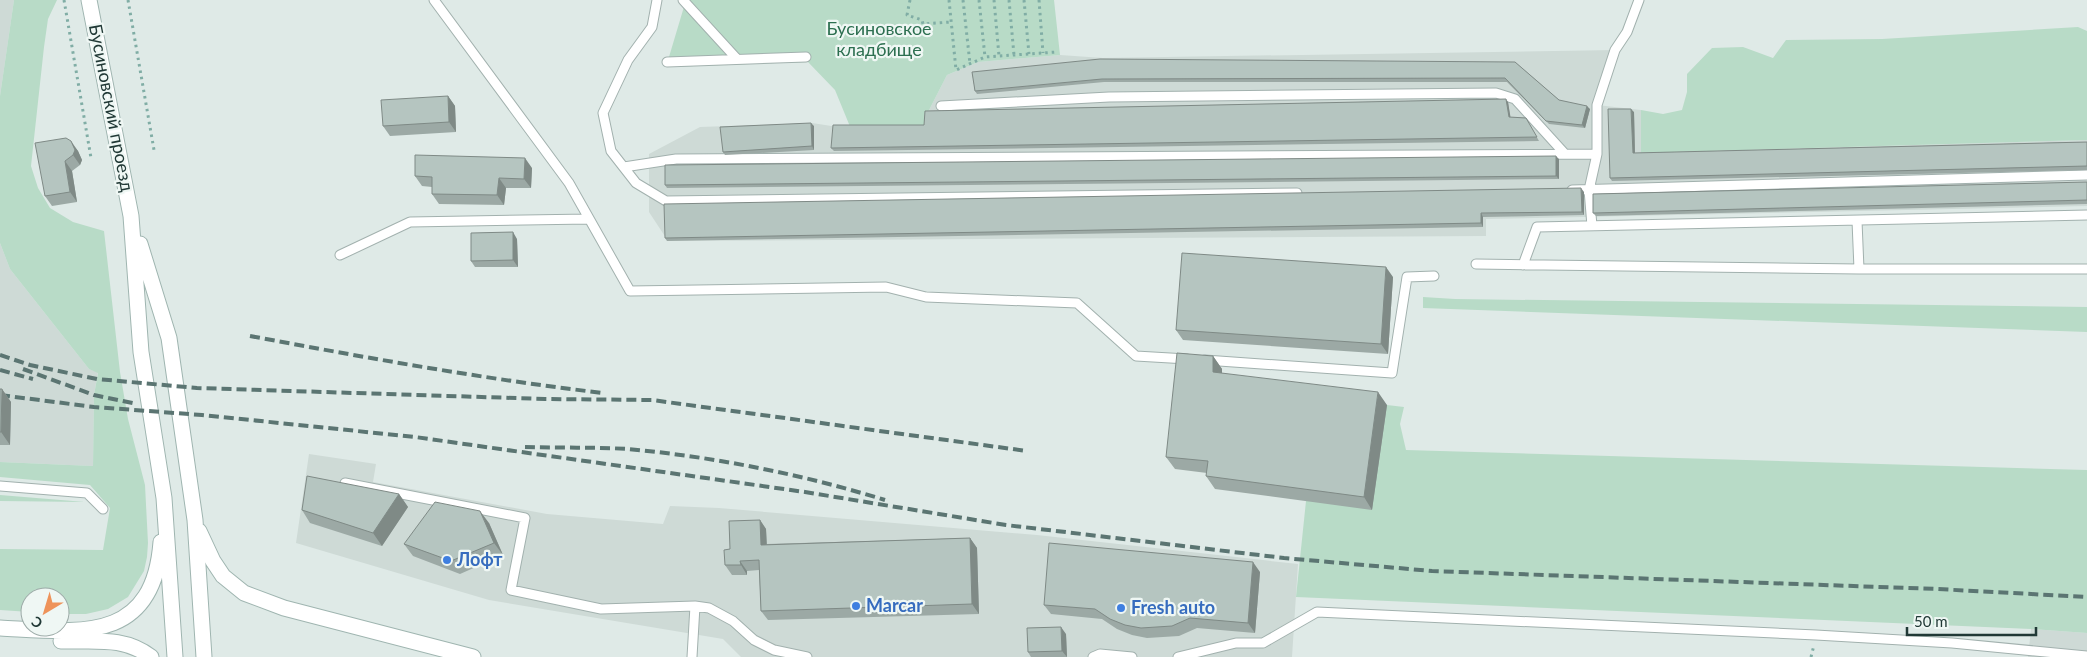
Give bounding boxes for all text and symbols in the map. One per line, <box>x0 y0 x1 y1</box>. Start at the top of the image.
park label: Бусиновское кладбище <box>826 17 932 60</box>
street label: Бусиновский проезд <box>85 22 139 193</box>
place label: Лофт <box>456 548 503 570</box>
marker: Лофт <box>441 554 453 566</box>
north arrow <box>20 587 70 637</box>
place label: Marcar <box>866 594 923 616</box>
place label: Fresh auto <box>1131 596 1215 618</box>
marker: Marcar <box>850 600 862 612</box>
marker: Fresh auto <box>1115 602 1127 614</box>
scale bar <box>1907 604 2036 636</box>
text: 50 m <box>1914 612 1948 630</box>
text: С <box>27 613 46 632</box>

